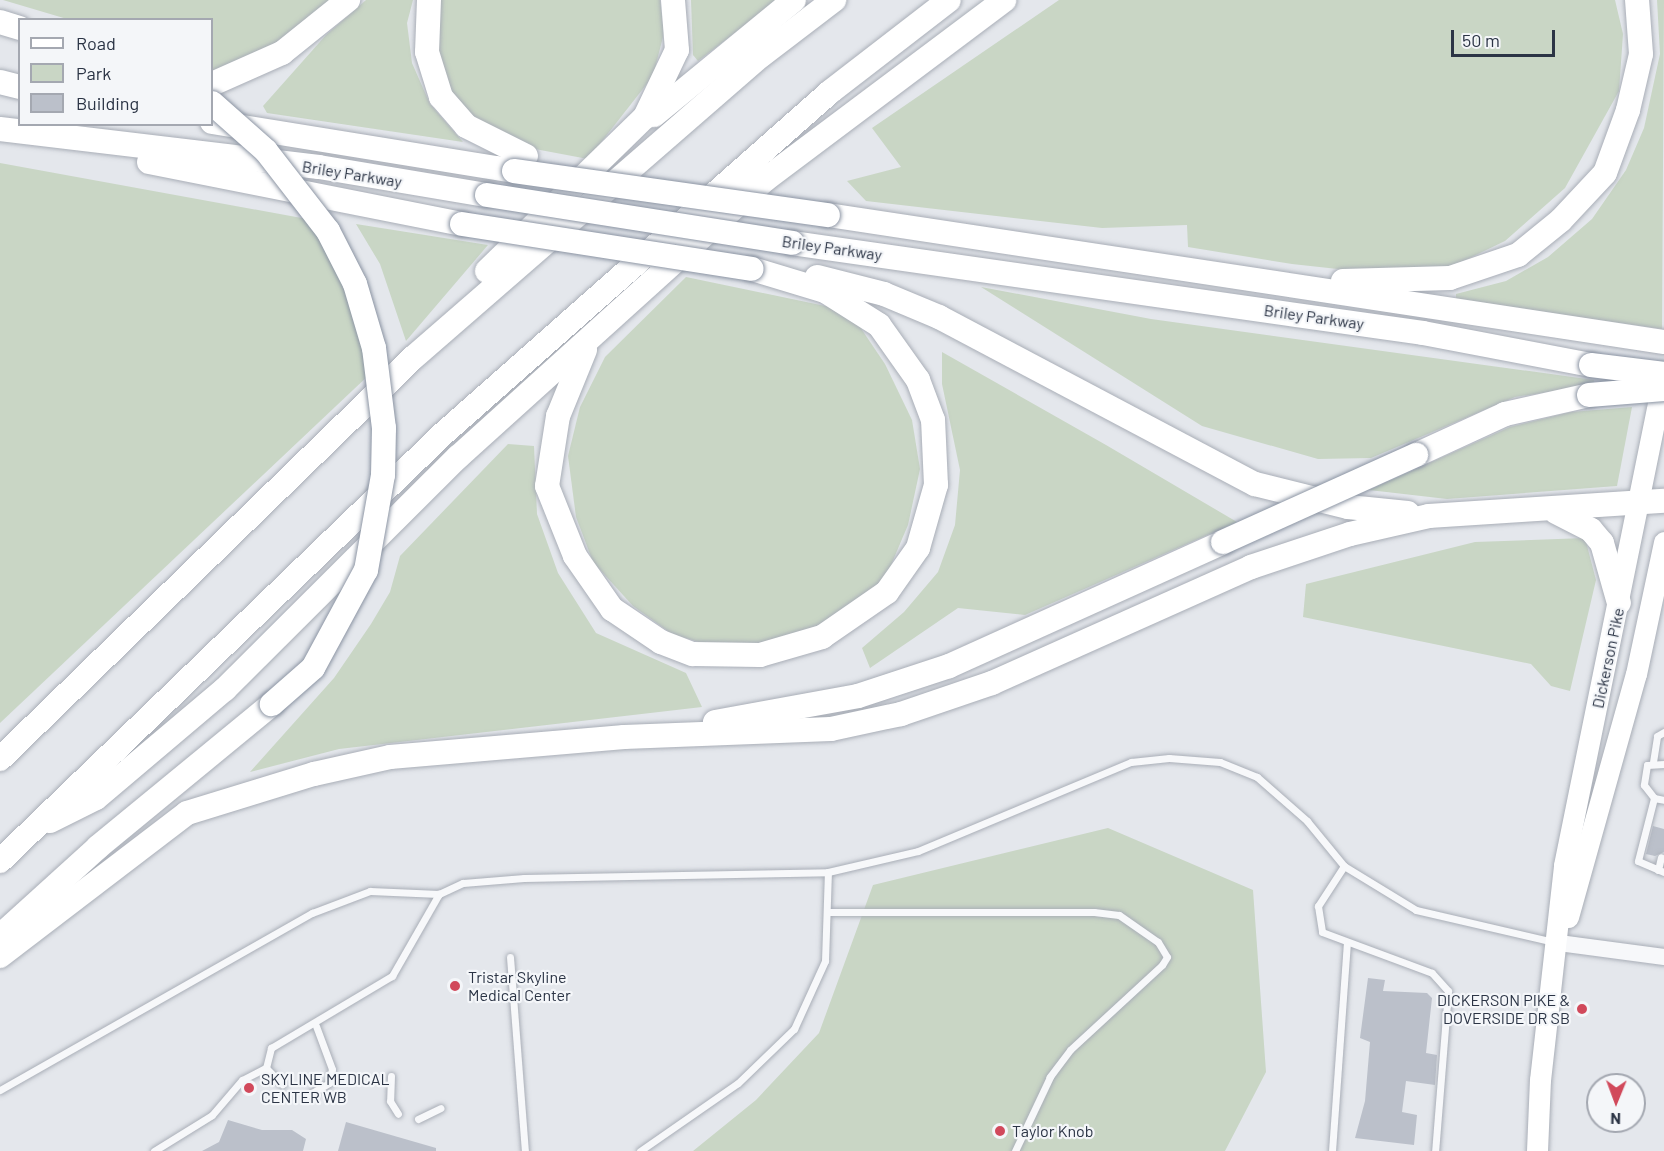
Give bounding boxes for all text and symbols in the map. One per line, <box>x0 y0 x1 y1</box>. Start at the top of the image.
legend <box>18 18 213 126</box>
scale bar <box>1454 18 1558 56</box>
text: 50 m <box>1462 29 1500 51</box>
text: Road <box>76 32 116 54</box>
text: Park <box>76 62 111 84</box>
text: Building <box>76 92 139 114</box>
street label: Briley Parkway <box>301 157 403 191</box>
street label: Briley Parkway <box>781 231 883 265</box>
street label: Briley Parkway <box>1263 300 1365 334</box>
street label: Dickerson Pike <box>1588 606 1628 710</box>
place label: Tristar Skyline Medical Center <box>468 967 571 1005</box>
marker: Tristar Skyline Medical Center <box>446 977 464 995</box>
place label: DICKERSON PIKE & DOVERSIDE DR SB <box>1437 990 1570 1028</box>
marker: DICKERSON PIKE & DOVERSIDE DR SB <box>1575 1002 1589 1016</box>
place label: SKYLINE MEDICAL CENTER WB <box>261 1069 390 1107</box>
north arrow <box>1586 1073 1646 1133</box>
marker: SKYLINE MEDICAL CENTER WB <box>242 1081 256 1095</box>
text: N <box>1610 1110 1621 1129</box>
place label: Taylor Knob <box>1012 1121 1094 1141</box>
marker: Taylor Knob <box>993 1124 1007 1138</box>

